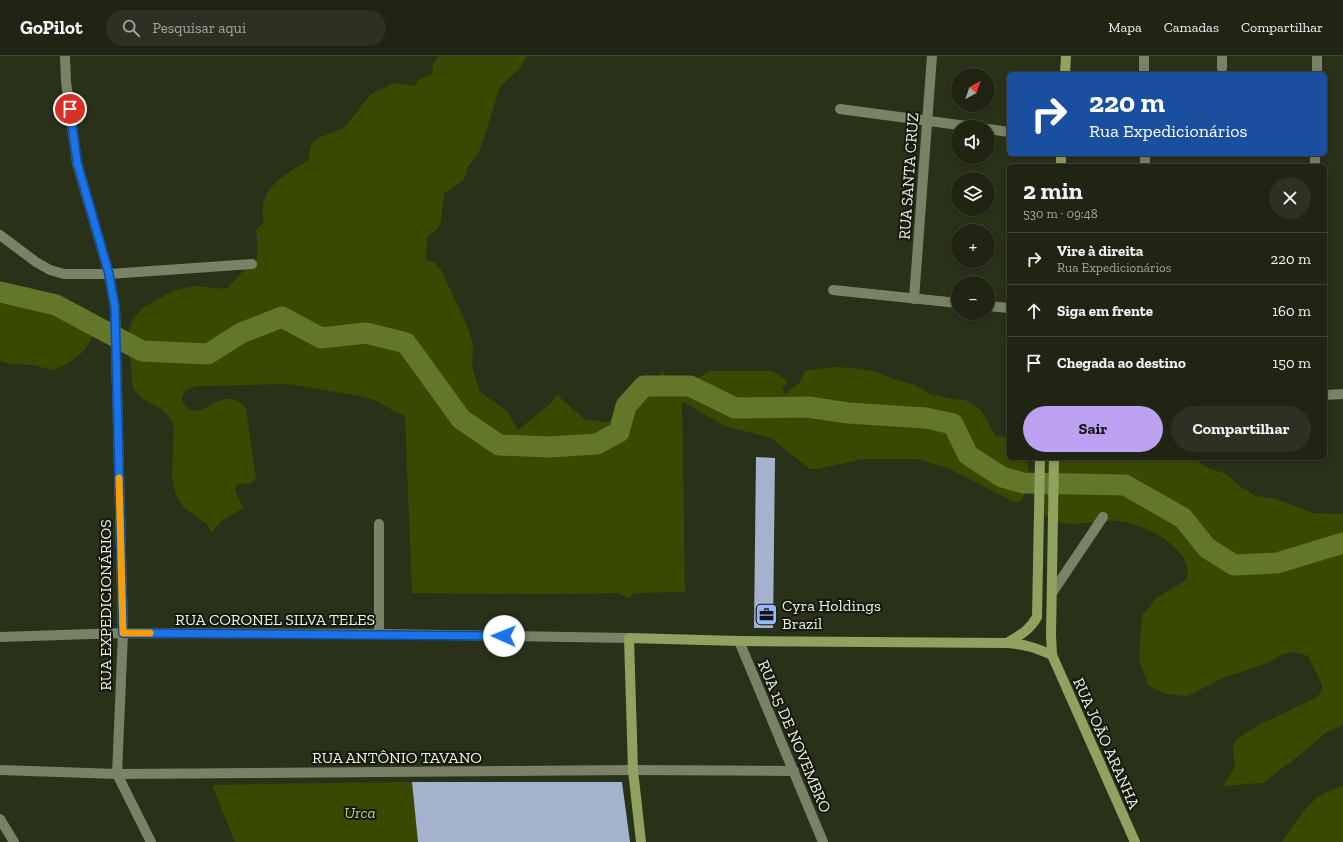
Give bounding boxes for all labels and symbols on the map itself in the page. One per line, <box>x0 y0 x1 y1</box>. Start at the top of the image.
north arrow <box>951 68 995 112</box>
pin <box>53 92 87 126</box>
street label: RUA SANTA CRUZ <box>895 112 922 240</box>
street label: RUA EXPEDICIONÁRIOS <box>96 519 115 691</box>
place label: Cyra Holdings Brazil <box>782 596 881 633</box>
office icon: Cyra Holdings Brazil <box>754 601 780 627</box>
street label: RUA CORONEL SILVA TELES <box>175 610 375 629</box>
position arrow <box>483 615 525 657</box>
street label: RUA 15 DE NOVEMBRO <box>754 657 835 816</box>
street label: RUA JOÃO ARANHA <box>1069 675 1144 812</box>
street label: RUA ANTÔNIO TAVANO <box>312 748 482 767</box>
park label: Urca <box>344 803 376 822</box>

